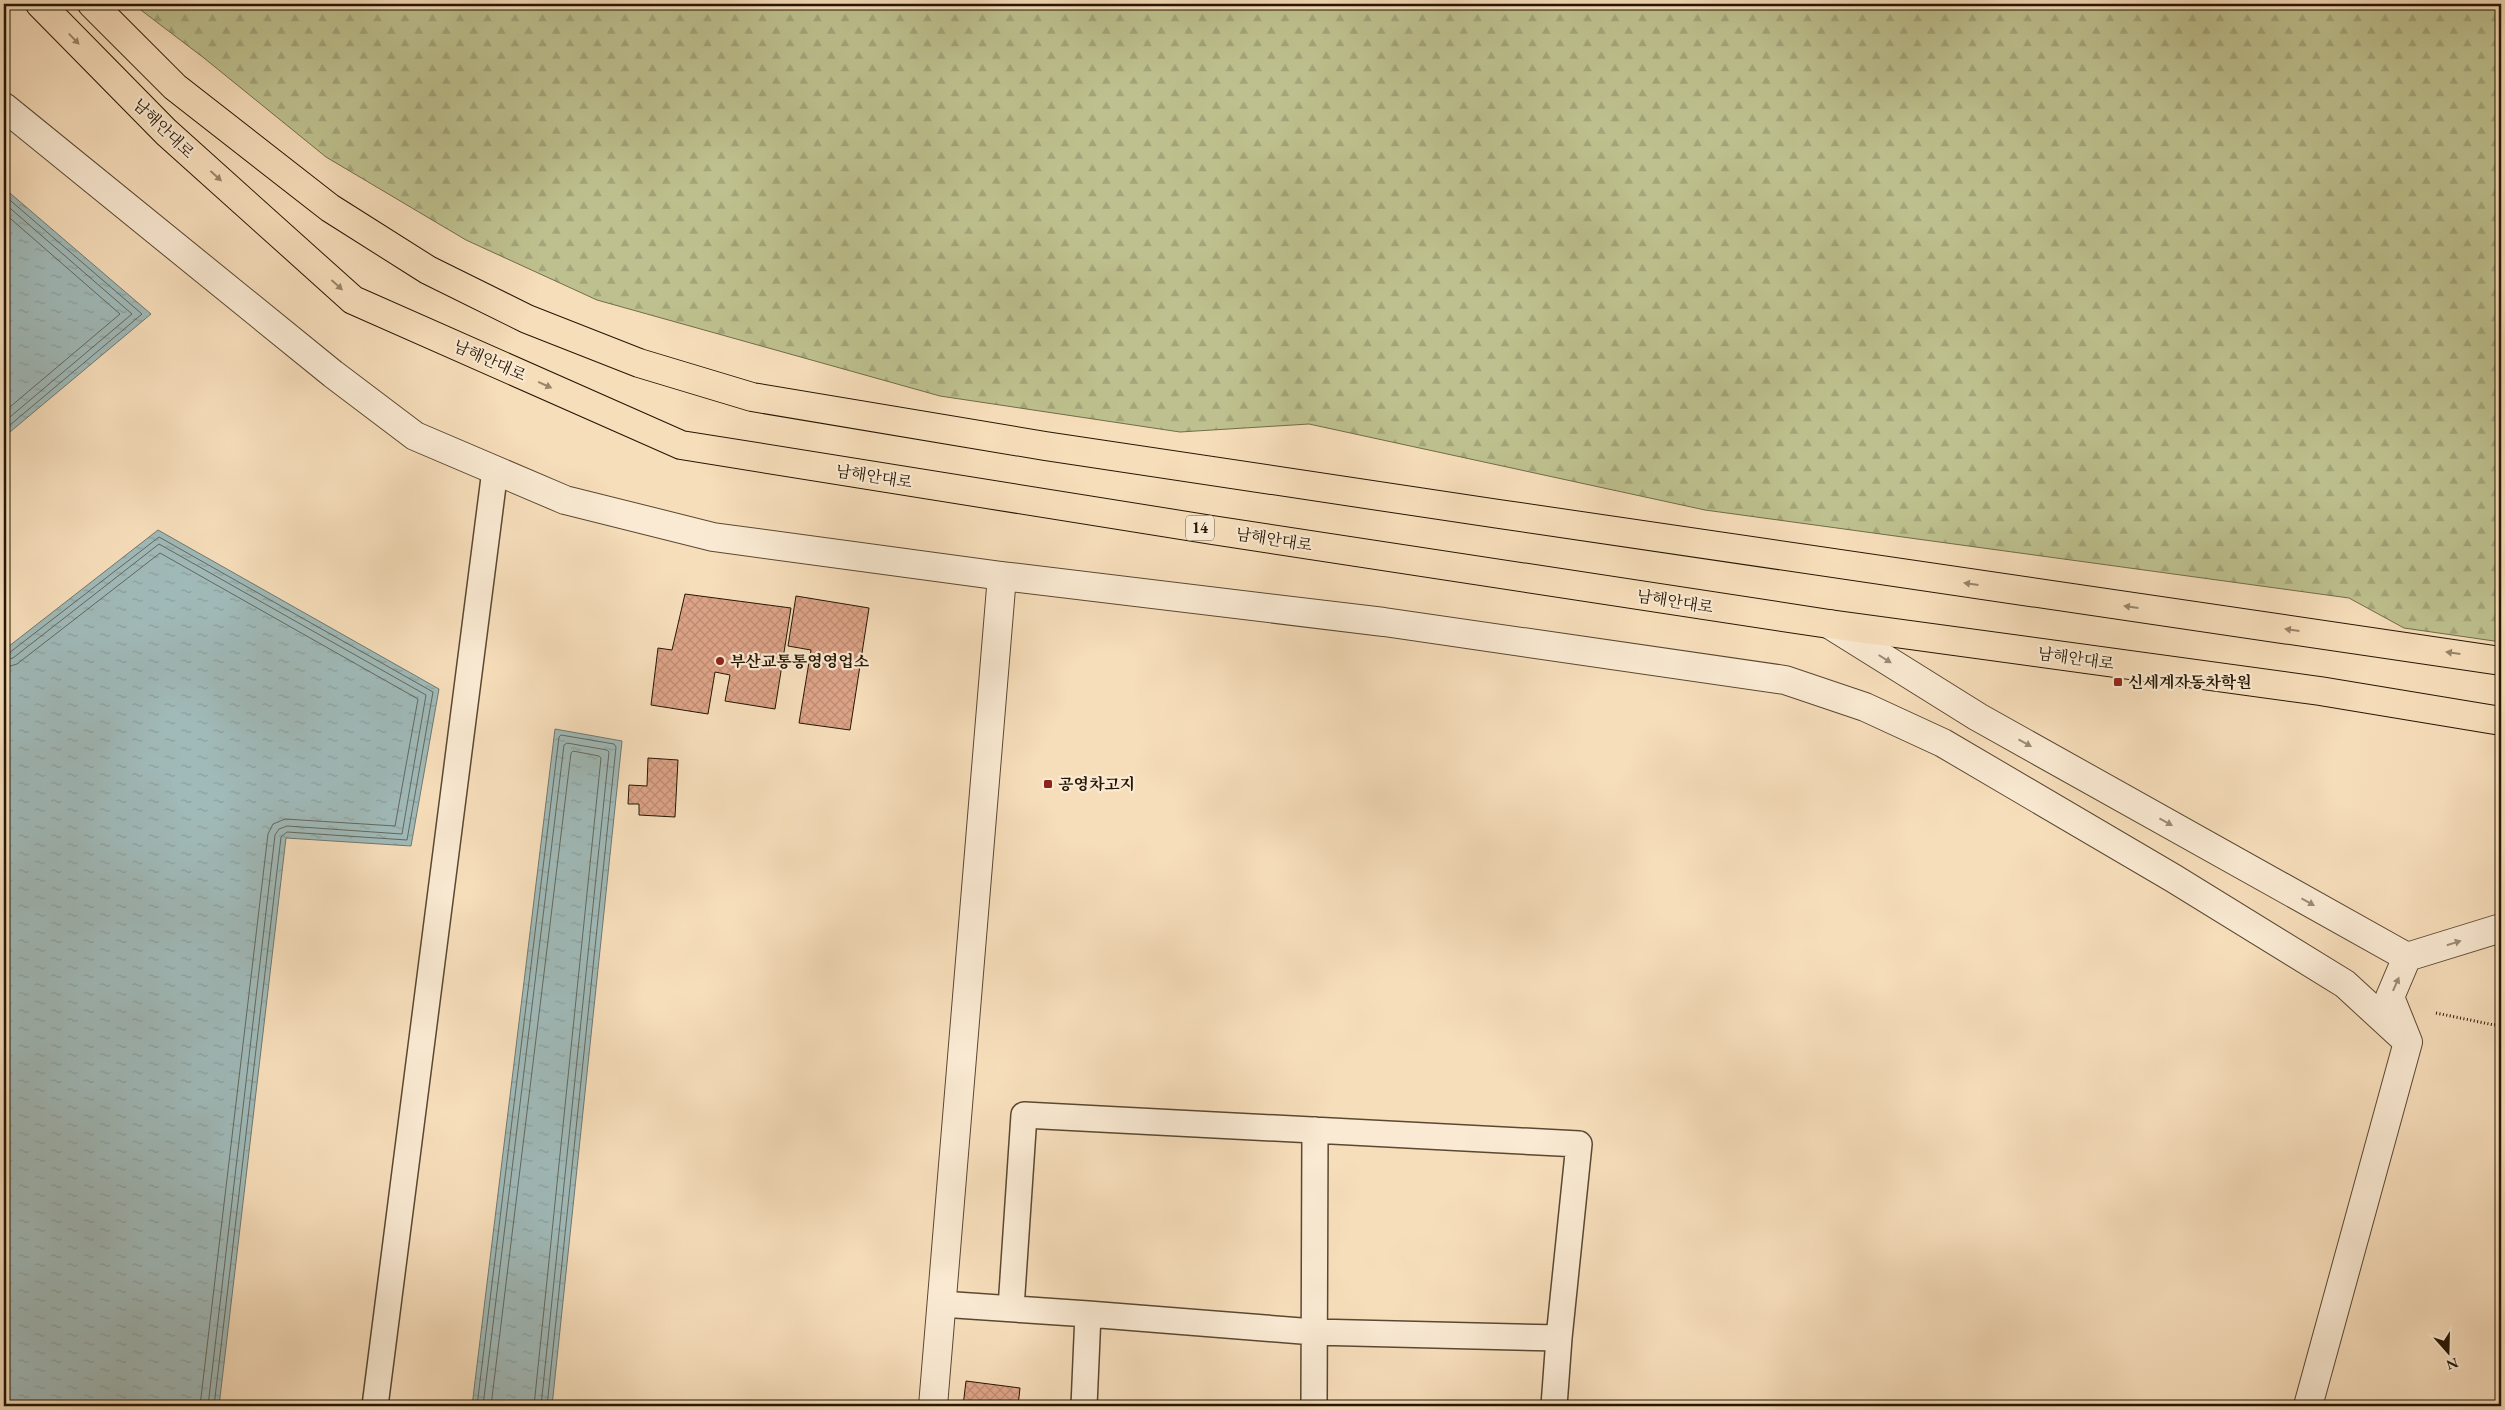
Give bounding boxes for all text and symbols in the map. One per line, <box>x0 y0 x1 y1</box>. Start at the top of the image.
one-way arrow <box>68 32 80 44</box>
street label: 남해안대로 <box>129 94 199 163</box>
one-way arrow <box>209 171 222 182</box>
one-way arrow <box>330 279 342 291</box>
street label: 남해안대로 <box>450 335 530 386</box>
one-way arrow <box>538 381 552 389</box>
street label: 남해안대로 <box>834 460 914 493</box>
road number: 14 <box>1186 516 1214 540</box>
street label: 남해안대로 <box>1234 523 1314 556</box>
one-way arrow <box>1962 580 1978 588</box>
street label: 남해안대로 <box>1635 585 1715 618</box>
one-way arrow <box>2123 603 2139 611</box>
one-way arrow <box>2284 626 2300 634</box>
street label: 남해안대로 <box>2036 643 2116 674</box>
one-way arrow <box>2445 649 2461 657</box>
place label: 부산교통통영영업소 <box>730 651 870 672</box>
marker: 부산교통통영영업소 <box>714 655 726 667</box>
one-way arrow <box>1879 655 1892 664</box>
place label: 신세계자동차학원 <box>2128 672 2252 693</box>
marker: 신세계자동차학원 <box>2112 676 2124 688</box>
one-way arrow <box>2017 739 2032 747</box>
place label: 공영차고지 <box>1058 774 1135 795</box>
marker: 공영차고지 <box>1042 778 1054 790</box>
one-way arrow <box>2160 818 2173 827</box>
one-way arrow <box>2301 897 2315 906</box>
one-way arrow <box>2447 938 2462 946</box>
one-way arrow <box>2392 977 2400 991</box>
north arrow <box>2422 1328 2472 1378</box>
text: N <box>2443 1354 2461 1375</box>

